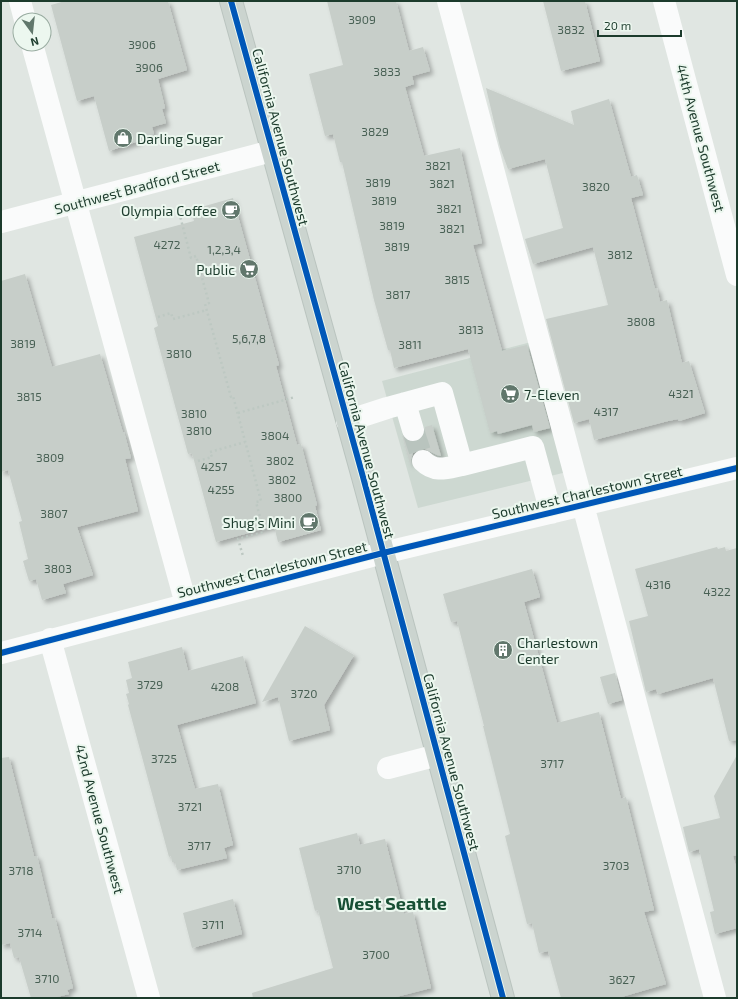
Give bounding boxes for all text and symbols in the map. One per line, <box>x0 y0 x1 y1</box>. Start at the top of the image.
north arrow <box>12 12 52 52</box>
house number: 3909 <box>348 12 376 26</box>
scale bar <box>598 12 681 38</box>
text: 20 m <box>604 18 631 32</box>
house number: 3832 <box>557 22 585 36</box>
text: N <box>29 35 40 49</box>
house number: 3906 <box>128 37 156 51</box>
street label: California Avenue Southwest <box>249 46 313 228</box>
house number: 3906 <box>135 60 163 74</box>
street label: 44th Avenue Southwest <box>673 62 729 214</box>
house number: 3833 <box>373 64 401 78</box>
house number: 3829 <box>361 124 389 138</box>
shop icon: Darling Sugar <box>112 127 134 149</box>
place label: Darling Sugar <box>137 130 224 147</box>
street label: Southwest Bradford Street <box>52 157 222 217</box>
house number: 3821 <box>425 158 451 172</box>
house number: 3819 <box>365 175 391 189</box>
house number: 3821 <box>429 176 455 190</box>
house number: 3820 <box>582 179 610 193</box>
house number: 3819 <box>371 193 397 207</box>
cafe icon: Olympia Coffee <box>220 199 242 221</box>
house number: 3821 <box>436 201 462 215</box>
place label: Olympia Coffee <box>121 202 217 219</box>
house number: 3819 <box>379 218 405 232</box>
house number: 3821 <box>439 221 465 235</box>
house number: 4272 <box>153 237 181 251</box>
house number: 3819 <box>384 239 410 253</box>
house number: 1,2,3,4 <box>207 242 241 256</box>
house number: 3812 <box>607 247 633 261</box>
supermarket icon: Public <box>238 258 260 280</box>
place label: Public <box>196 261 235 278</box>
house number: 3815 <box>444 272 470 286</box>
house number: 3817 <box>386 287 410 301</box>
house number: 3808 <box>627 314 655 328</box>
house number: 3813 <box>458 322 484 336</box>
house number: 5,6,7,8 <box>232 331 266 345</box>
house number: 3819 <box>10 336 36 350</box>
house number: 3811 <box>398 337 422 351</box>
house number: 3810 <box>166 346 192 360</box>
street label: California Avenue Southwest <box>335 359 399 541</box>
supermarket icon: 7-Eleven <box>499 383 521 405</box>
place label: 7-Eleven <box>524 386 580 403</box>
house number: 4321 <box>668 386 694 400</box>
house number: 3815 <box>16 389 42 403</box>
house number: 4317 <box>594 404 618 418</box>
house number: 3810 <box>181 406 207 420</box>
house number: 3810 <box>186 423 212 437</box>
house number: 3804 <box>261 428 289 442</box>
house number: 3809 <box>36 450 64 464</box>
house number: 3802 <box>266 453 294 467</box>
house number: 4257 <box>201 459 227 473</box>
street label: Southwest Charlestown Street <box>490 462 684 522</box>
house number: 3802 <box>268 472 296 486</box>
house number: 4255 <box>208 482 235 496</box>
house number: 3800 <box>274 490 302 504</box>
house number: 3807 <box>40 506 68 520</box>
cafe icon: Shug’s Mini <box>298 511 320 533</box>
place label: Shug’s Mini <box>223 514 295 531</box>
street label: Southwest Charlestown Street <box>175 537 369 601</box>
house number: 3803 <box>44 561 72 575</box>
house number: 4316 <box>645 577 671 591</box>
house number: 4322 <box>703 584 731 598</box>
place label: Charlestown Center <box>517 634 598 667</box>
building icon: Charlestown Center <box>492 639 514 661</box>
street label: California Avenue Southwest <box>420 671 484 853</box>
house number: 3729 <box>137 677 163 691</box>
house number: 4208 <box>211 679 239 693</box>
house number: 3720 <box>291 686 317 700</box>
street label: 42nd Avenue Southwest <box>72 742 128 896</box>
house number: 3725 <box>151 751 177 765</box>
house number: 3717 <box>540 756 564 770</box>
house number: 3721 <box>178 799 202 813</box>
house number: 3717 <box>187 838 211 852</box>
house number: 3703 <box>603 858 629 872</box>
house number: 3710 <box>337 862 361 876</box>
house number: 3718 <box>9 863 33 877</box>
district label: West Seattle <box>337 892 447 914</box>
house number: 3711 <box>202 917 224 931</box>
house number: 3714 <box>18 925 42 939</box>
house number: 3700 <box>362 947 390 961</box>
house number: 3710 <box>35 971 59 985</box>
house number: 3627 <box>609 972 635 986</box>

